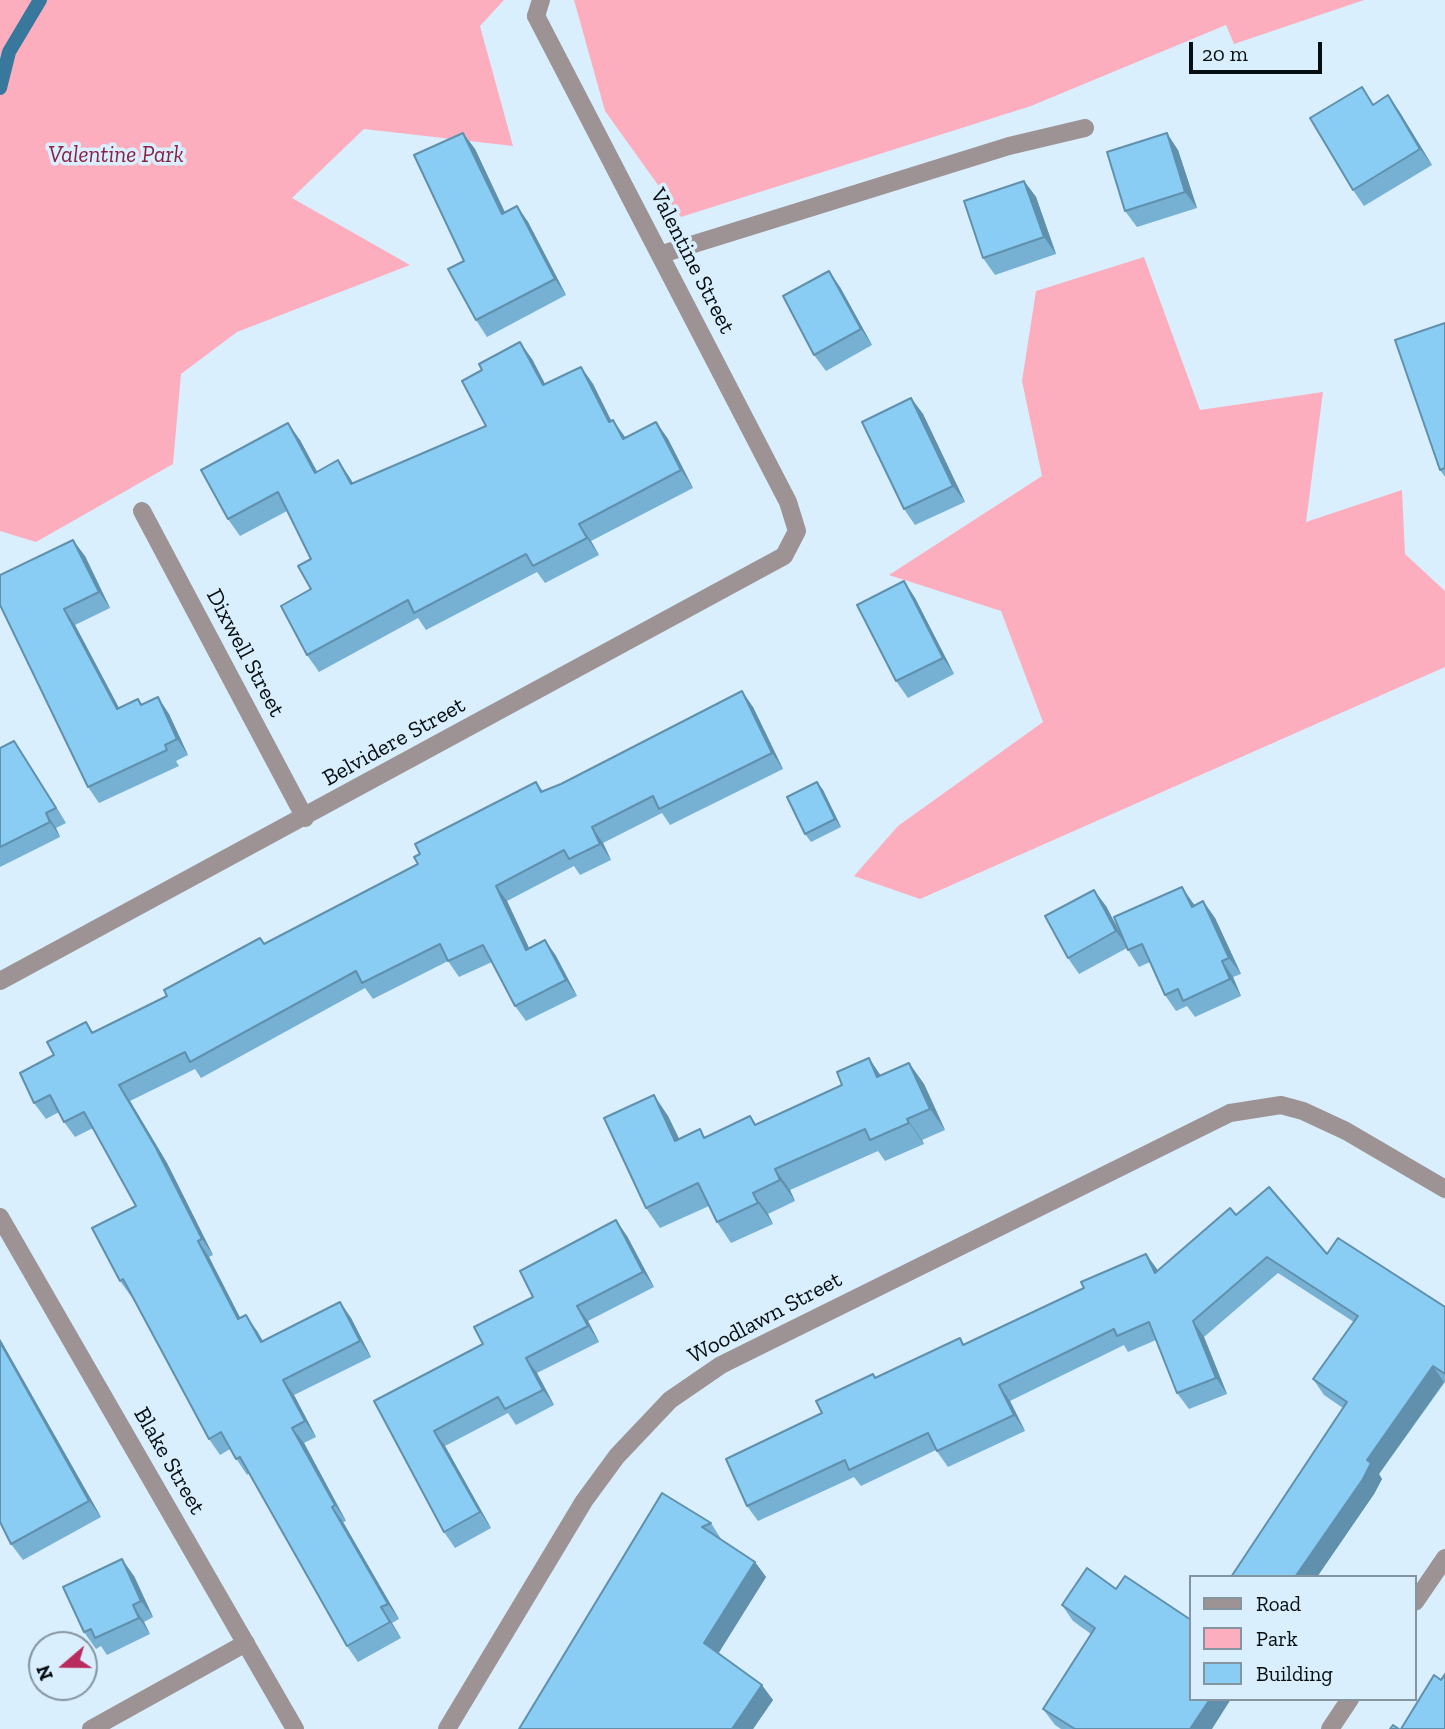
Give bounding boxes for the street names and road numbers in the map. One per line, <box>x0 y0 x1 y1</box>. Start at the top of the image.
street label: Valentine Street <box>644 184 740 338</box>
street label: Dixwell Street <box>200 584 290 722</box>
street label: Belvidere Street <box>318 692 470 792</box>
street label: Woodlawn Street <box>683 1266 847 1370</box>
street label: Blake Street <box>127 1402 211 1520</box>

